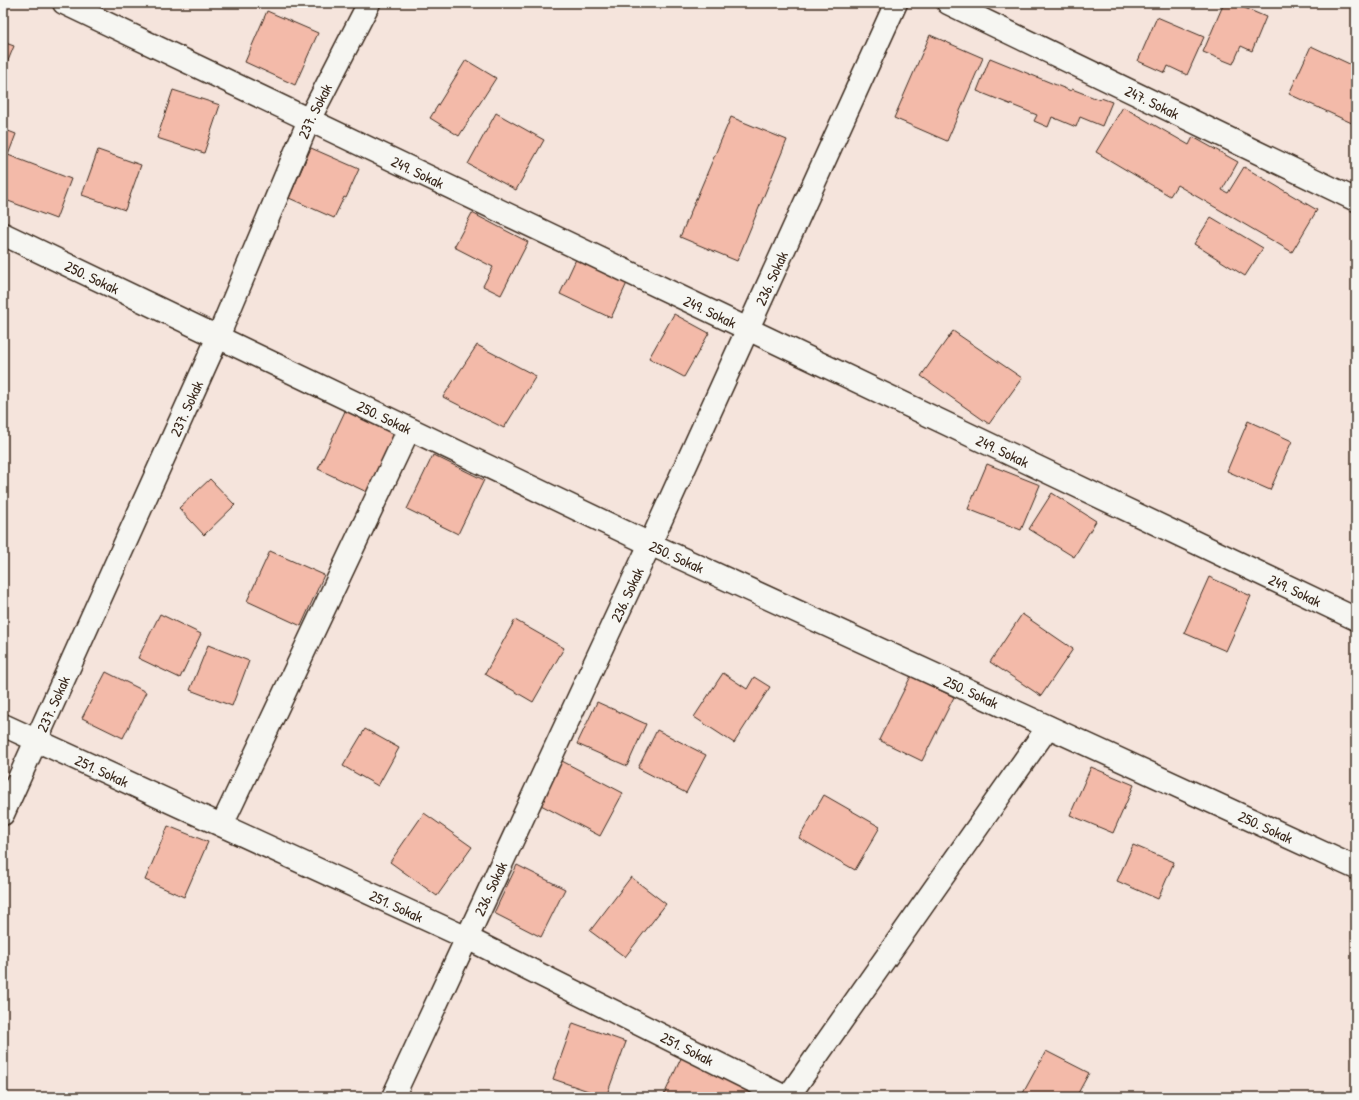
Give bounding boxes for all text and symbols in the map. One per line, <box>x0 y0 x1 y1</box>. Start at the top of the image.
street label: 237. Sokak <box>292 80 337 142</box>
street label: 247. Sokak <box>1122 80 1183 124</box>
street label: 249. Sokak <box>388 150 448 193</box>
street label: 236. Sokak <box>749 247 792 309</box>
street label: 250. Sokak <box>62 255 123 299</box>
street label: 249. Sokak <box>680 290 740 333</box>
street label: 237. Sokak <box>164 377 208 440</box>
street label: 250. Sokak <box>354 395 415 439</box>
street label: 249. Sokak <box>973 429 1033 472</box>
street label: 250. Sokak <box>646 535 708 578</box>
street label: 236. Sokak <box>605 564 648 625</box>
street label: 249. Sokak <box>1265 568 1325 612</box>
street label: 250. Sokak <box>941 670 1002 713</box>
street label: 237. Sokak <box>31 672 74 735</box>
street label: 251. Sokak <box>72 749 132 792</box>
street label: 250. Sokak <box>1235 805 1297 848</box>
street label: 236. Sokak <box>468 858 512 919</box>
street label: 251. Sokak <box>366 884 427 927</box>
street label: 251. Sokak <box>657 1026 718 1070</box>

